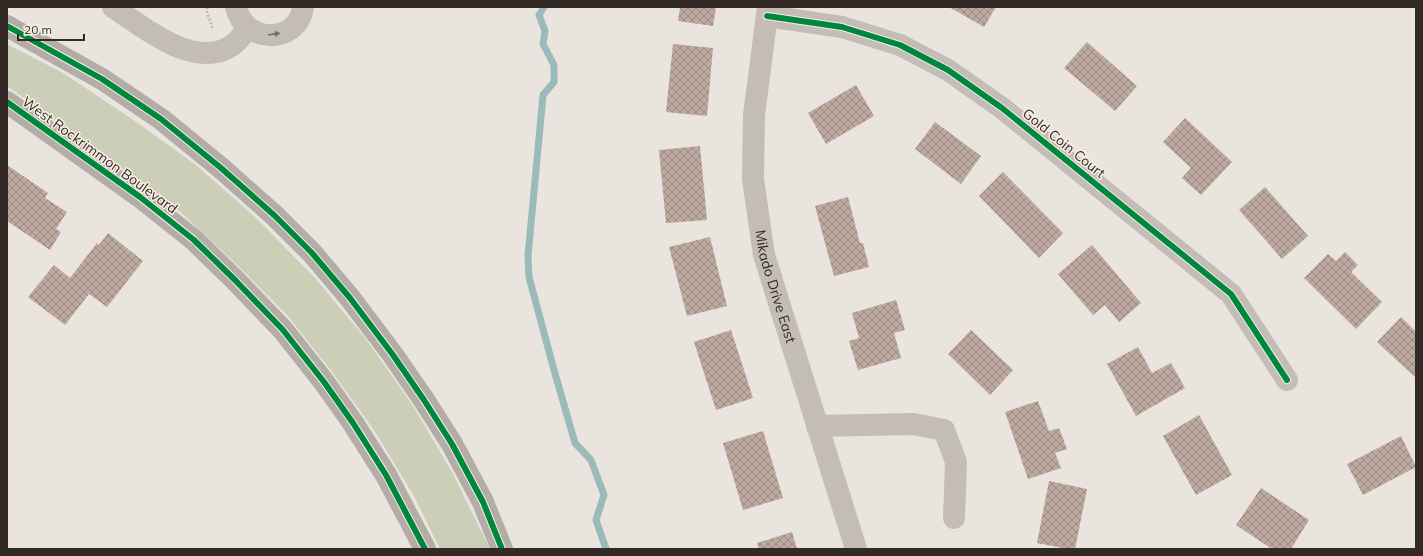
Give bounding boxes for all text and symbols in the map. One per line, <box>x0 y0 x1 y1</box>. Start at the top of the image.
scale bar <box>18 16 84 42</box>
text: 20 m <box>24 22 52 37</box>
one-way arrow <box>268 31 281 37</box>
street label: West Rockrimmon Boulevard <box>19 93 181 217</box>
street label: Gold Coin Court <box>1019 104 1109 182</box>
street label: Mikado Drive East <box>751 229 800 345</box>

